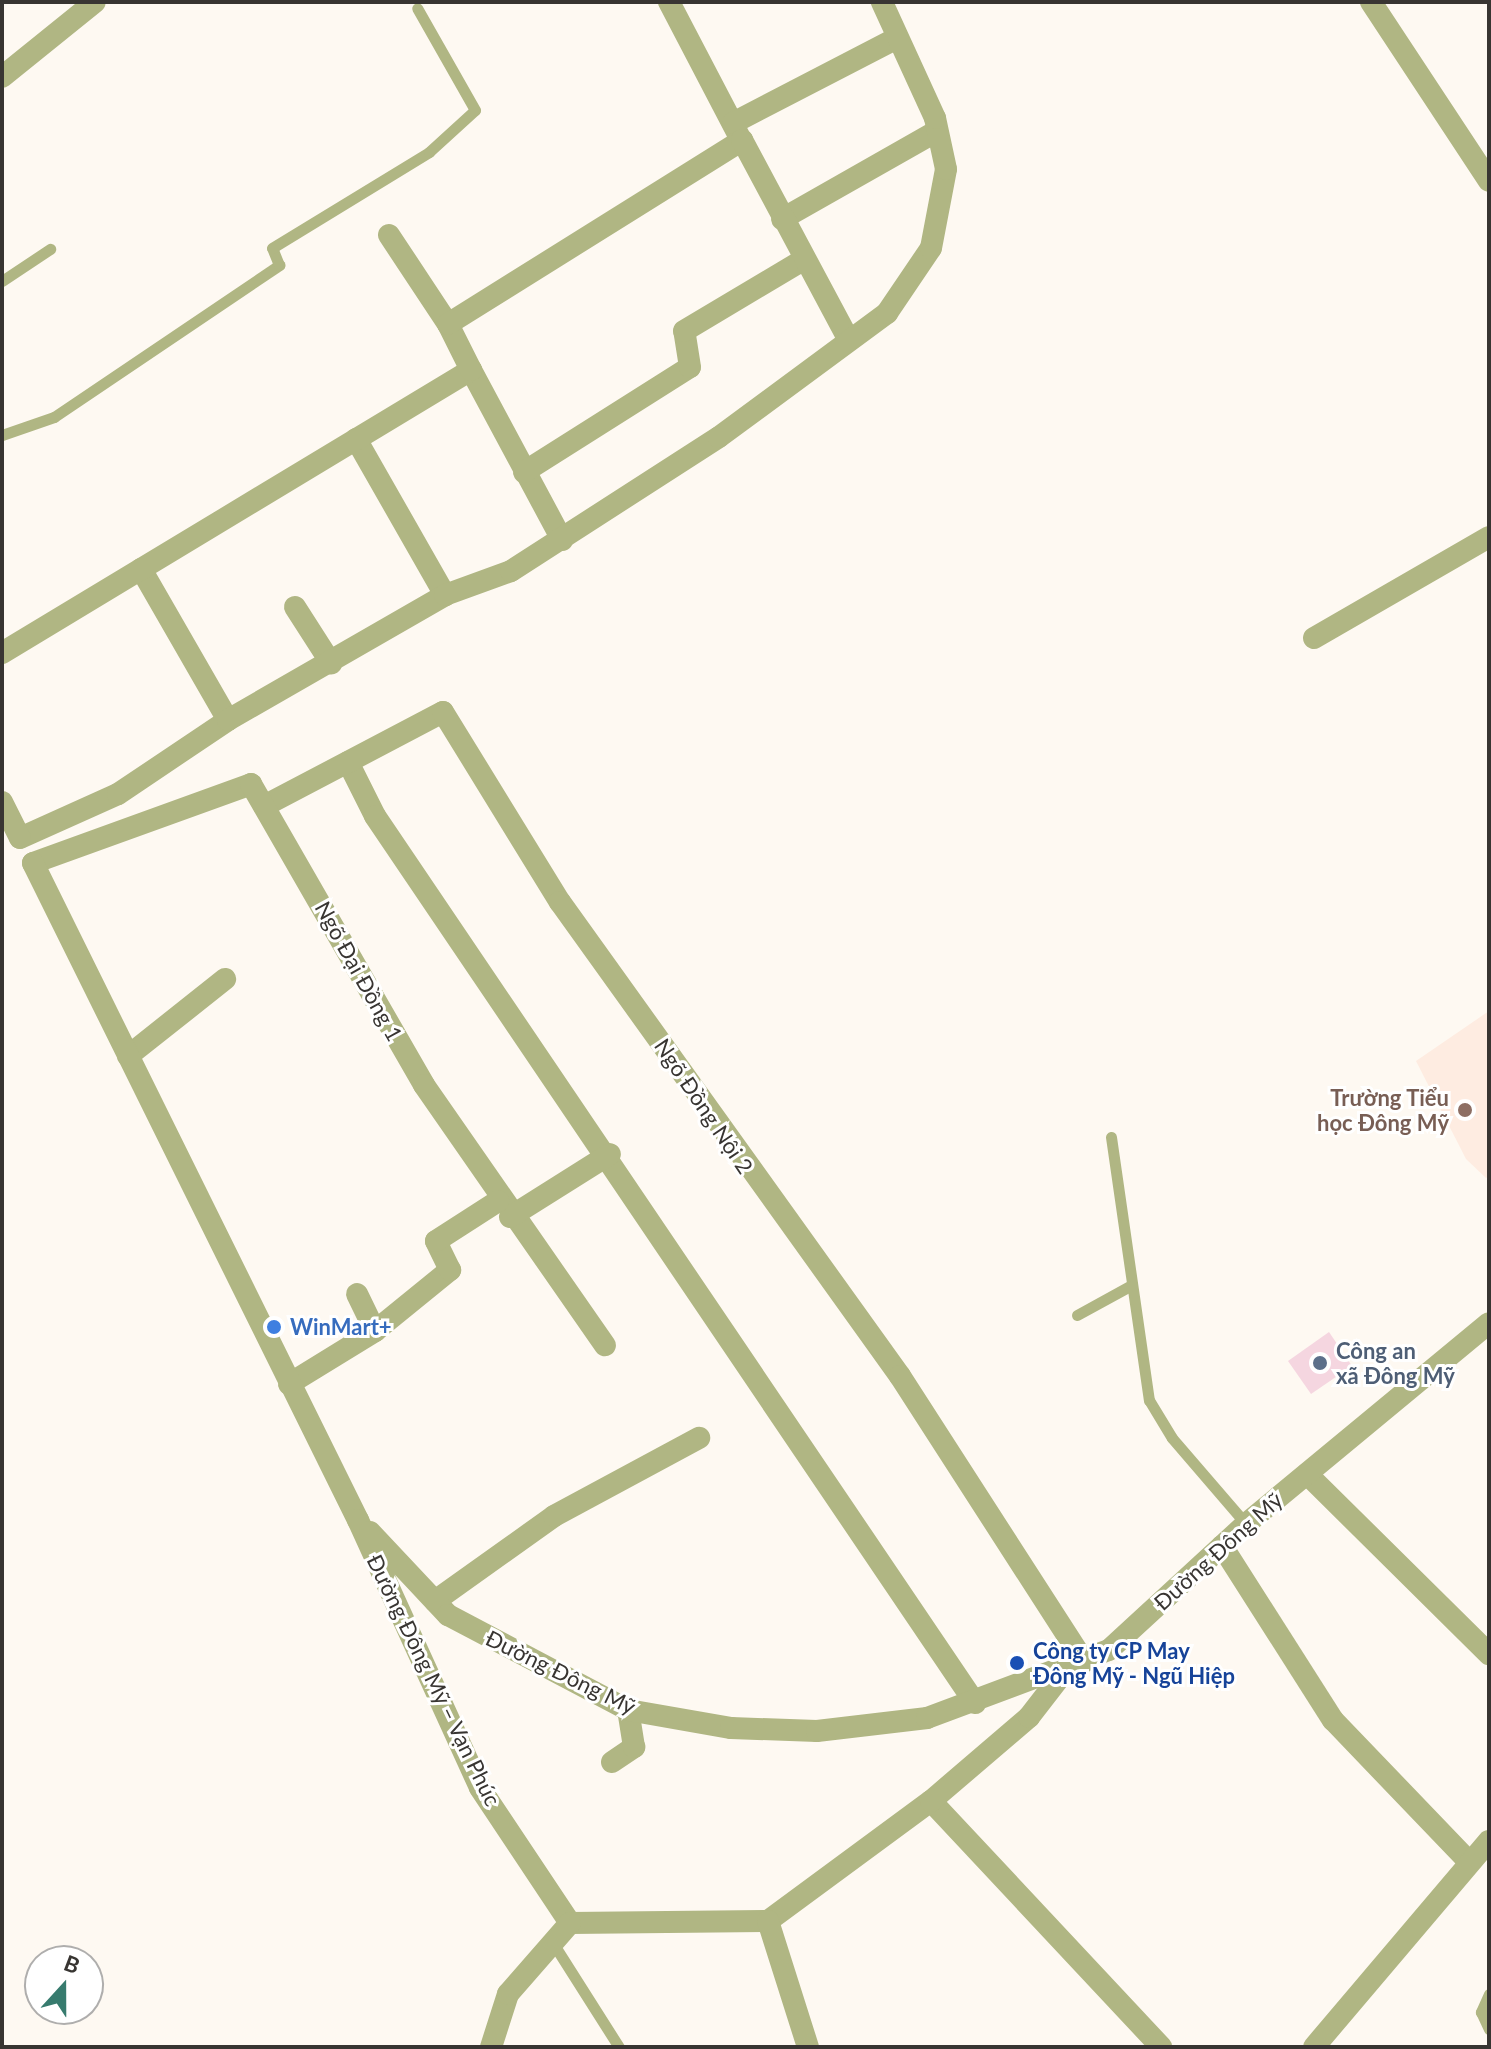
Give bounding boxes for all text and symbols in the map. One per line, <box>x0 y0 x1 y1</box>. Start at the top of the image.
street label: Ngõ Đại Đồng 1 <box>310 897 408 1045</box>
street label: Ngõ Đồng Nội 2 <box>649 1034 759 1178</box>
place label: Trường Tiểu học Đông Mỹ <box>1317 1084 1449 1136</box>
marker: Trường Tiểu học Đông Mỹ <box>1456 1101 1474 1119</box>
place label: WinMart+ <box>290 1314 392 1340</box>
marker: WinMart+ <box>265 1318 283 1336</box>
place label: Công an xã Đông Mỹ <box>1336 1337 1455 1388</box>
marker: Công an xã Đông Mỹ <box>1311 1354 1329 1372</box>
street label: Đường Đông Mỹ <box>1148 1486 1288 1616</box>
street label: Đường Đông Mỹ – Vạn Phúc <box>361 1549 507 1811</box>
street label: Đường Đông Mỹ <box>482 1624 640 1720</box>
place label: Công ty CP May Đông Mỹ - Ngũ Hiệp <box>1033 1637 1235 1688</box>
marker: Công ty CP May Đông Mỹ - Ngũ Hiệp <box>1008 1654 1026 1672</box>
north arrow <box>24 1945 104 2025</box>
text: B <box>60 1949 84 1979</box>

